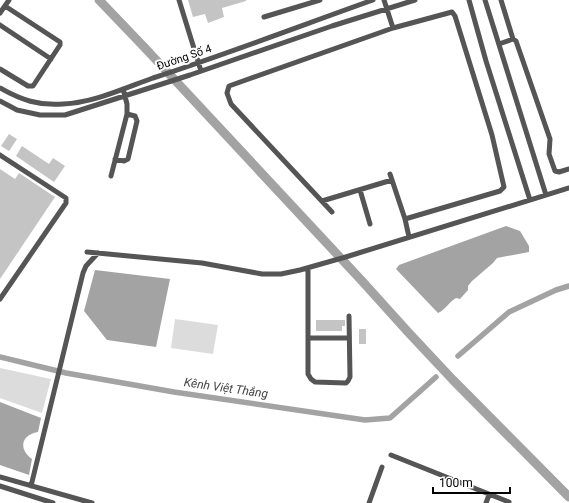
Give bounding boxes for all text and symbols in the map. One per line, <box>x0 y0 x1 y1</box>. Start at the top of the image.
street label: Đường Số 4 <box>155 42 213 73</box>
water label: Kênh Việt Thắng <box>183 375 269 401</box>
scale bar <box>433 469 510 495</box>
text: 100 m <box>439 476 473 490</box>

